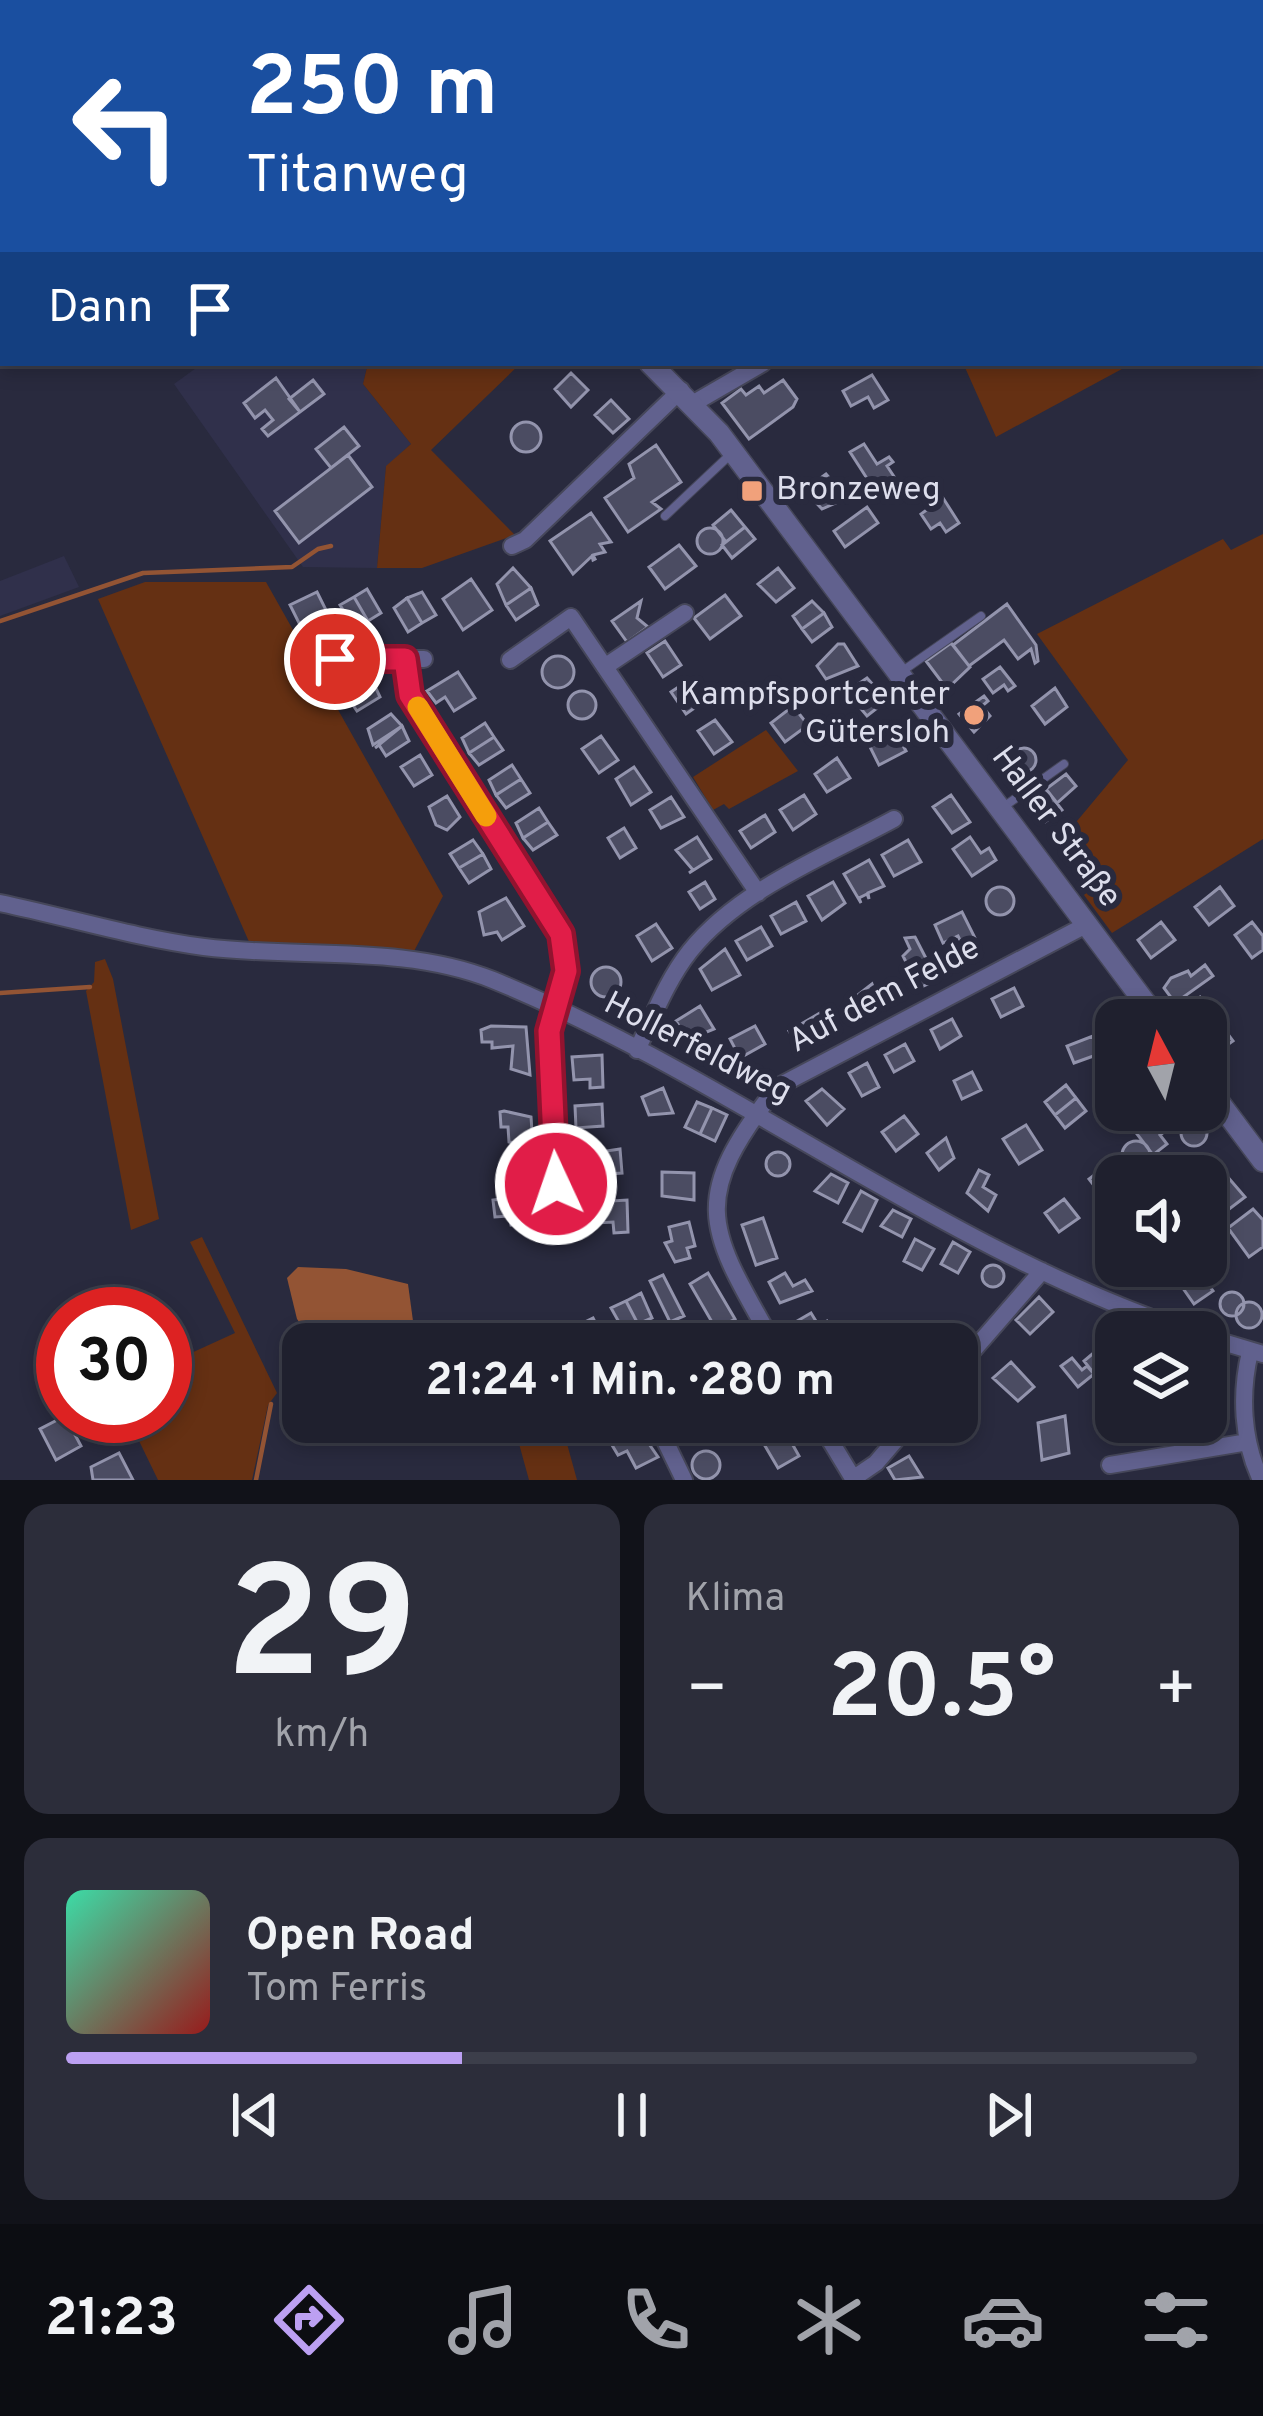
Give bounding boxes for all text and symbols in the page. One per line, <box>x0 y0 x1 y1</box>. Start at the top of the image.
text: 250 m <box>246 39 498 145</box>
icon: left <box>48 48 204 204</box>
text: Titanweg <box>246 143 469 212</box>
icon: arrive <box>177 276 243 342</box>
text: Dann <box>48 281 153 338</box>
place label: Bronzeweg <box>776 470 940 512</box>
marker: Bronzeweg <box>739 478 765 504</box>
pin <box>284 608 386 710</box>
icon: arrive <box>302 626 368 692</box>
place label: Kampfsportcenter Gütersloh <box>680 675 950 755</box>
marker: Kampfsportcenter Gütersloh <box>961 702 987 728</box>
street label: Haller Straße <box>981 739 1129 917</box>
street label: Auf dem Felde <box>782 928 988 1064</box>
street label: Hollerfeldweg <box>596 984 798 1114</box>
north arrow <box>1095 999 1227 1131</box>
map controls <box>1095 999 1227 1443</box>
position arrow <box>493 1121 619 1247</box>
button: sound <box>1095 1155 1227 1287</box>
speed limit sign: 30 <box>36 1287 192 1443</box>
button: layers <box>1095 1311 1227 1443</box>
text: 21:24 · 1 Min. · 280 m <box>425 1354 835 1411</box>
text: 29 <box>226 1535 417 1733</box>
text: Klima <box>686 1576 785 1625</box>
text: 20.5° <box>827 1636 1056 1749</box>
text: − <box>686 1651 728 1734</box>
text: + <box>1154 1651 1197 1734</box>
text: km/h <box>274 1712 369 1761</box>
text: Open Road <box>246 1909 474 1966</box>
text: Tom Ferris <box>246 1966 427 2015</box>
icon: previous <box>222 2082 288 2148</box>
icon: pause <box>599 2082 665 2148</box>
icon: next <box>976 2082 1042 2148</box>
icon: directions <box>267 2278 351 2362</box>
icon: music <box>441 2278 525 2362</box>
icon: phone <box>614 2278 698 2362</box>
icon: climate <box>787 2278 871 2362</box>
icon: car <box>961 2278 1045 2362</box>
icon: filters <box>1134 2278 1218 2362</box>
text: 21:23 <box>45 2286 178 2355</box>

